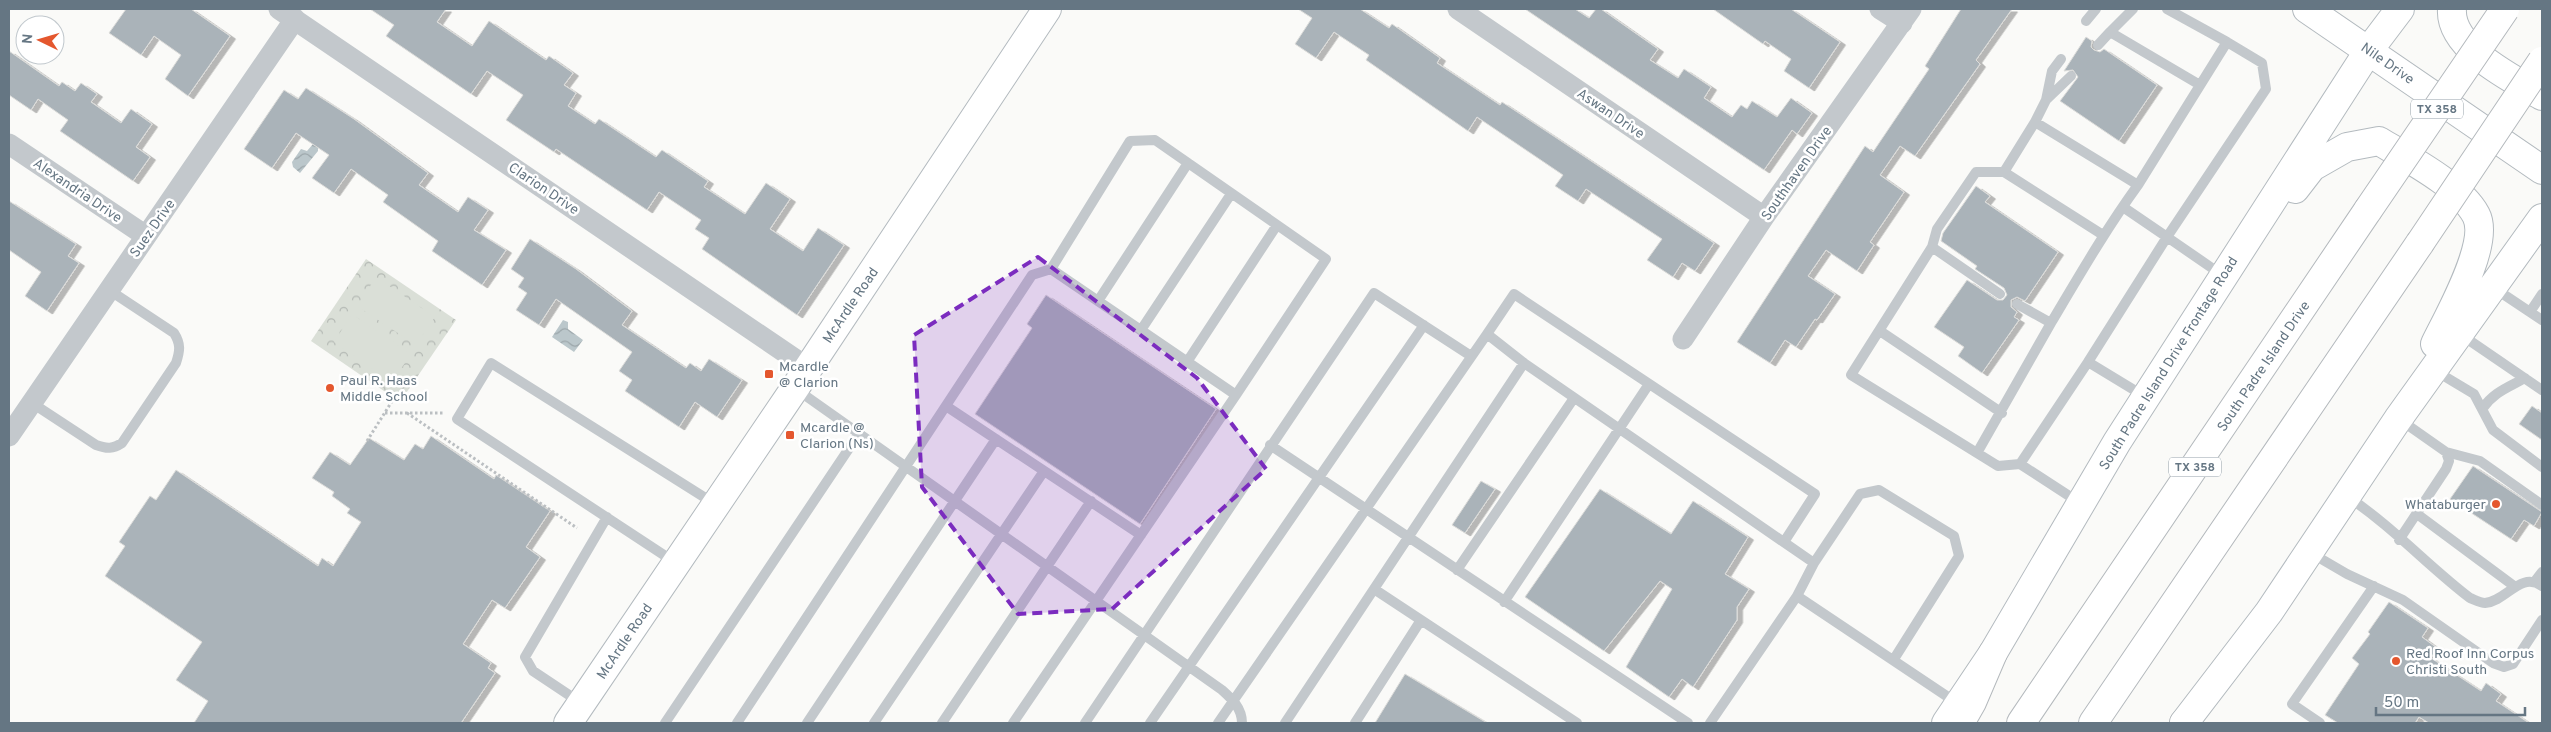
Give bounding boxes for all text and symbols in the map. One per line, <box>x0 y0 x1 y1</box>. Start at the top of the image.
north arrow <box>15 15 65 65</box>
text: N <box>20 33 37 45</box>
street label: Nile Drive <box>2357 40 2417 89</box>
street label: Aswan Drive <box>1573 85 1647 143</box>
road number: TX 358 <box>2411 100 2463 118</box>
street label: Southhaven Drive <box>1758 123 1836 224</box>
street label: Alexandria Drive <box>30 155 125 227</box>
street label: Clarion Drive <box>505 159 582 219</box>
street label: Suez Drive <box>127 196 179 261</box>
street label: South Padre Island Drive Frontage Road <box>2096 254 2242 474</box>
street label: McArdle Road <box>820 265 883 347</box>
street label: South Padre Island Drive <box>2214 298 2314 435</box>
place label: Mcardle @ Clarion <box>779 359 838 392</box>
marker: Mcardle @ Clarion <box>763 368 775 380</box>
place label: Paul R. Haas Middle School <box>340 373 428 406</box>
marker: Paul R. Haas Middle School <box>324 382 336 394</box>
place label: Mcardle @ Clarion (Ns) <box>800 420 874 453</box>
marker: Mcardle @ Clarion (Ns) <box>784 429 796 441</box>
road number: TX 358 <box>2169 458 2221 477</box>
place label: Whataburger <box>2405 497 2487 514</box>
marker: Whataburger <box>2490 498 2502 510</box>
street label: McArdle Road <box>594 601 657 683</box>
place label: Red Roof Inn Corpus Christi South <box>2406 646 2534 679</box>
marker: Red Roof Inn Corpus Christi South <box>2390 655 2402 667</box>
scale bar <box>2376 684 2525 716</box>
text: 50 m <box>2384 694 2419 713</box>

